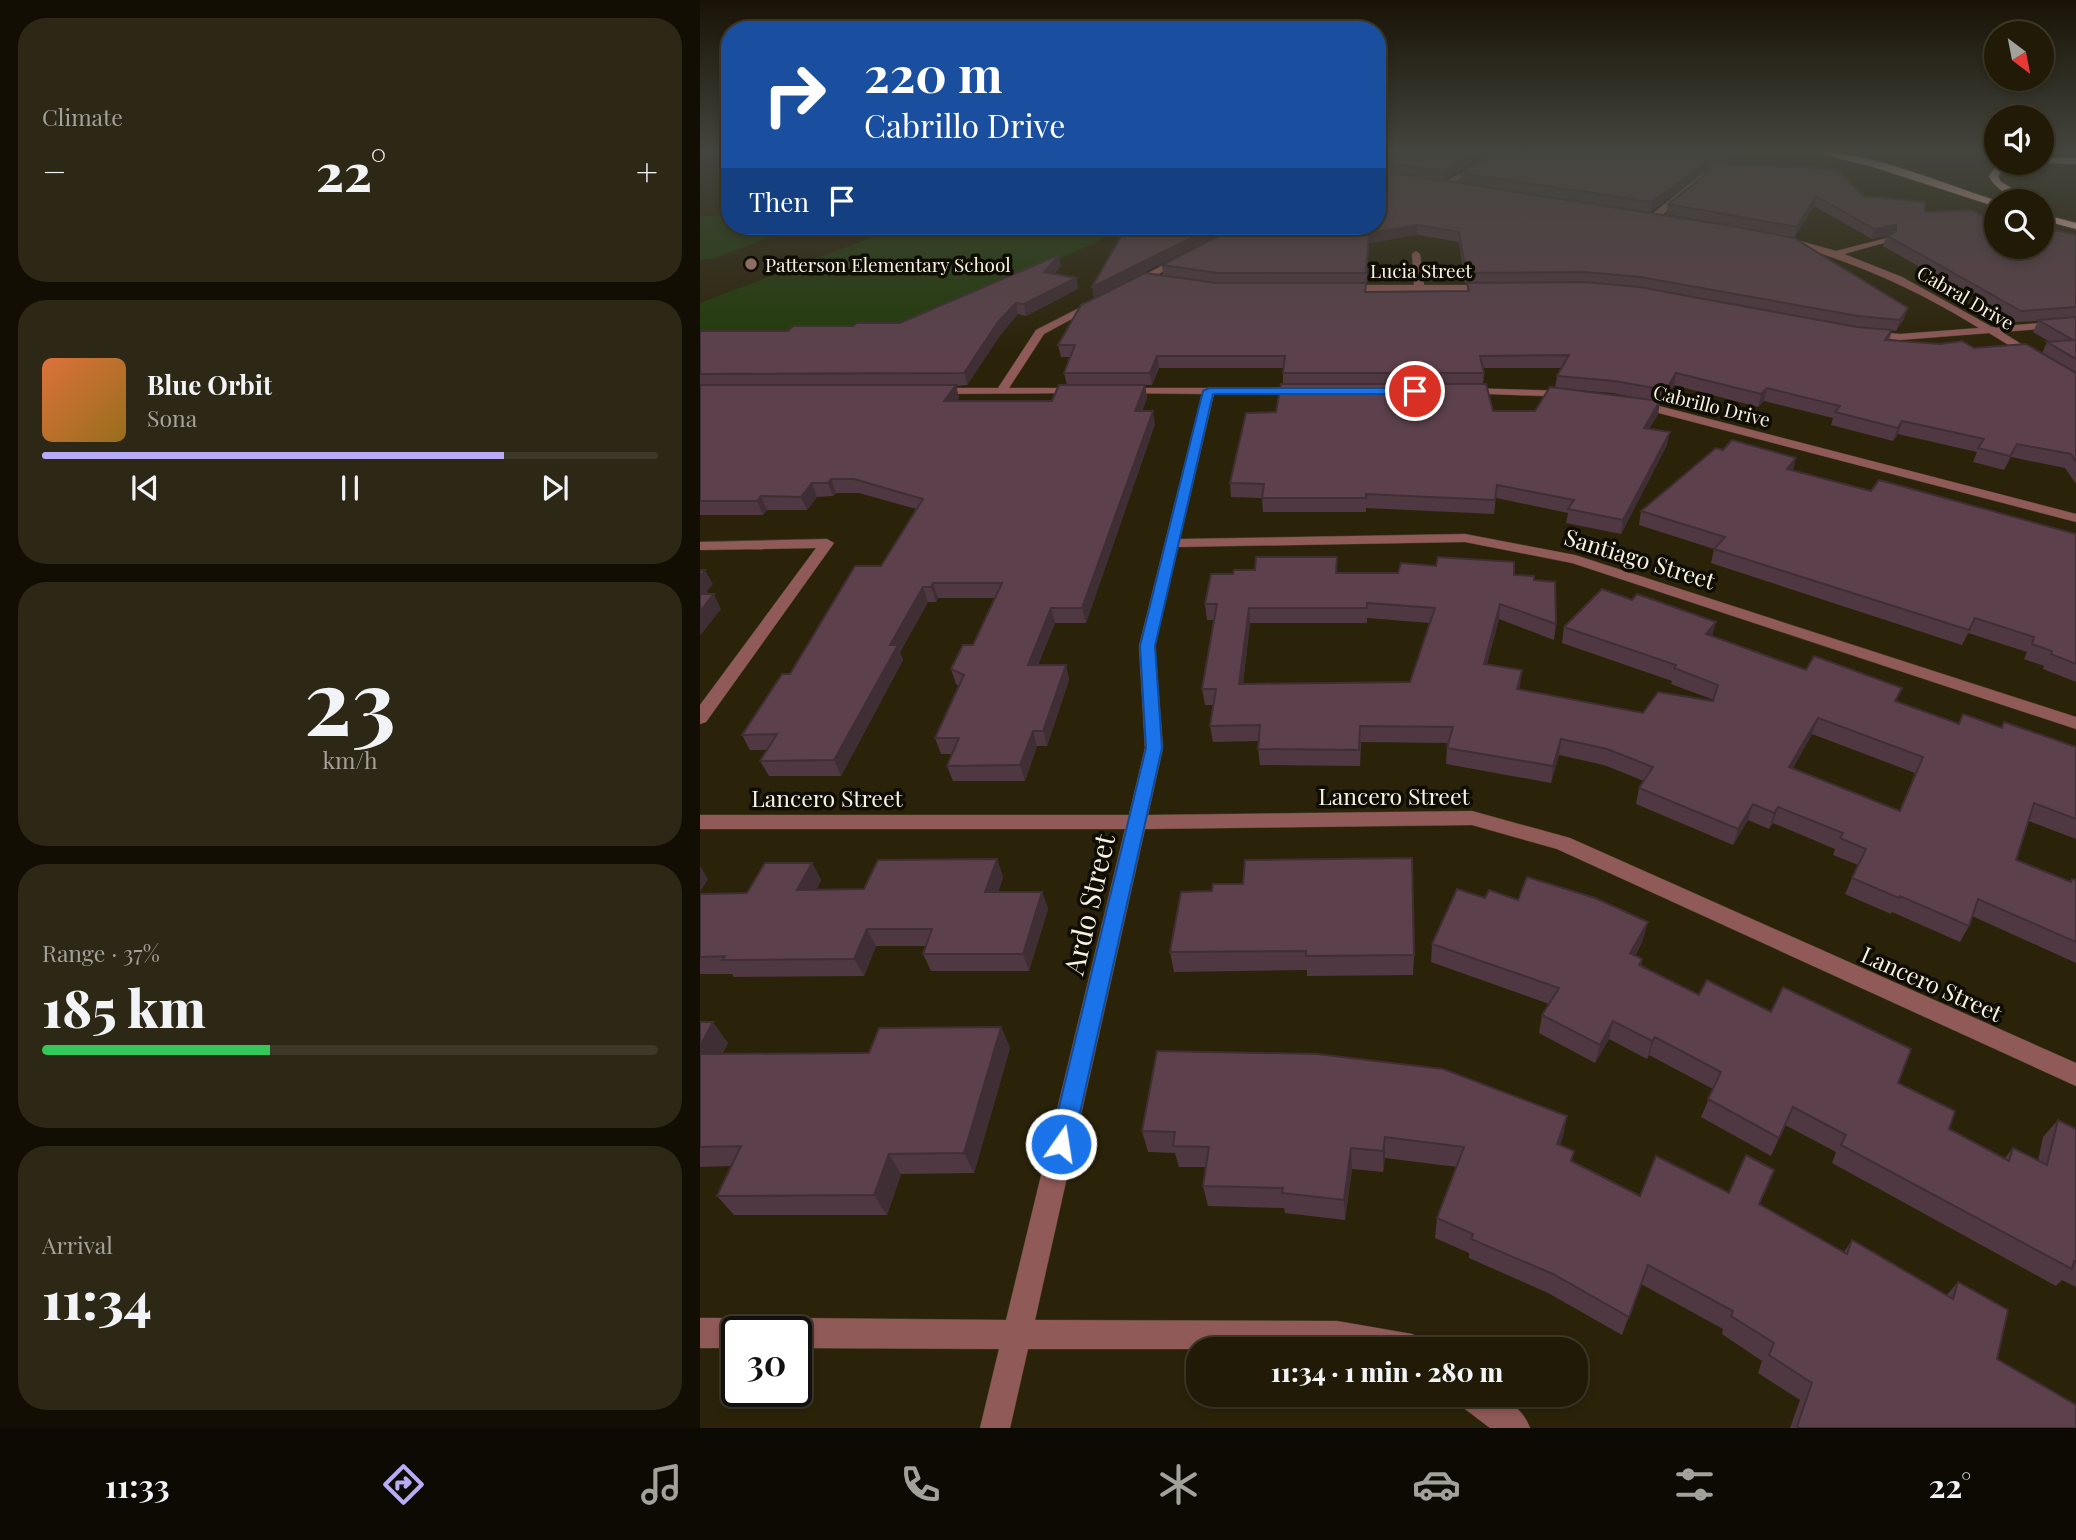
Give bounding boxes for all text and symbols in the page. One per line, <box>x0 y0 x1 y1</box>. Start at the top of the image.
north arrow <box>1984 21 2054 91</box>
map controls <box>1984 21 2054 259</box>
text: 220 m <box>864 40 1003 105</box>
icon: right <box>749 49 840 140</box>
text: Climate <box>42 101 123 132</box>
text: Cabrillo Drive <box>864 103 1065 146</box>
button: sound <box>1984 105 2054 175</box>
text: 22° <box>316 136 386 205</box>
text: − <box>42 145 67 196</box>
text: + <box>636 145 658 196</box>
icon: arrive <box>823 182 861 220</box>
text: Then <box>749 184 809 219</box>
button: search <box>1984 189 2054 259</box>
place label: Patterson Elementary School <box>765 251 1011 277</box>
marker: Patterson Elementary School <box>743 256 759 272</box>
street label: Lucia Street <box>1370 257 1472 283</box>
street label: Cabral Drive <box>1913 259 2019 335</box>
pin <box>1385 361 1445 421</box>
text: Blue Orbit <box>147 367 272 402</box>
icon: arrive <box>1396 372 1434 410</box>
street label: Cabrillo Drive <box>1651 378 1773 432</box>
text: Sona <box>147 402 197 433</box>
icon: previous <box>126 469 164 507</box>
icon: pause <box>331 469 369 507</box>
icon: next <box>536 469 574 507</box>
street label: Santiago Street <box>1561 520 1720 596</box>
text: 23 <box>304 638 396 759</box>
text: km/h <box>322 744 378 775</box>
street label: Lancero Street <box>1318 780 1471 811</box>
street label: Lancero Street <box>751 782 904 813</box>
street label: Ardo Street <box>1054 829 1122 979</box>
text: Range · 37% <box>42 937 160 968</box>
street label: Lancero Street <box>1857 938 2008 1028</box>
text: 185 km <box>42 972 206 1041</box>
position arrow <box>1024 1107 1098 1181</box>
text: Arrival <box>42 1229 113 1260</box>
text: 11:34 <box>42 1264 152 1333</box>
speed limit sign: 30 <box>721 1316 812 1407</box>
text: 11:34 · 1 min · 280 m <box>1271 1354 1503 1389</box>
icon: directions <box>379 1460 428 1509</box>
icon: music <box>637 1460 686 1509</box>
icon: phone <box>896 1460 945 1509</box>
icon: climate <box>1154 1460 1203 1509</box>
icon: car <box>1412 1460 1461 1509</box>
icon: filters <box>1670 1460 1719 1509</box>
text: 11:33 <box>105 1463 170 1506</box>
text: 22° <box>1929 1463 1971 1506</box>

